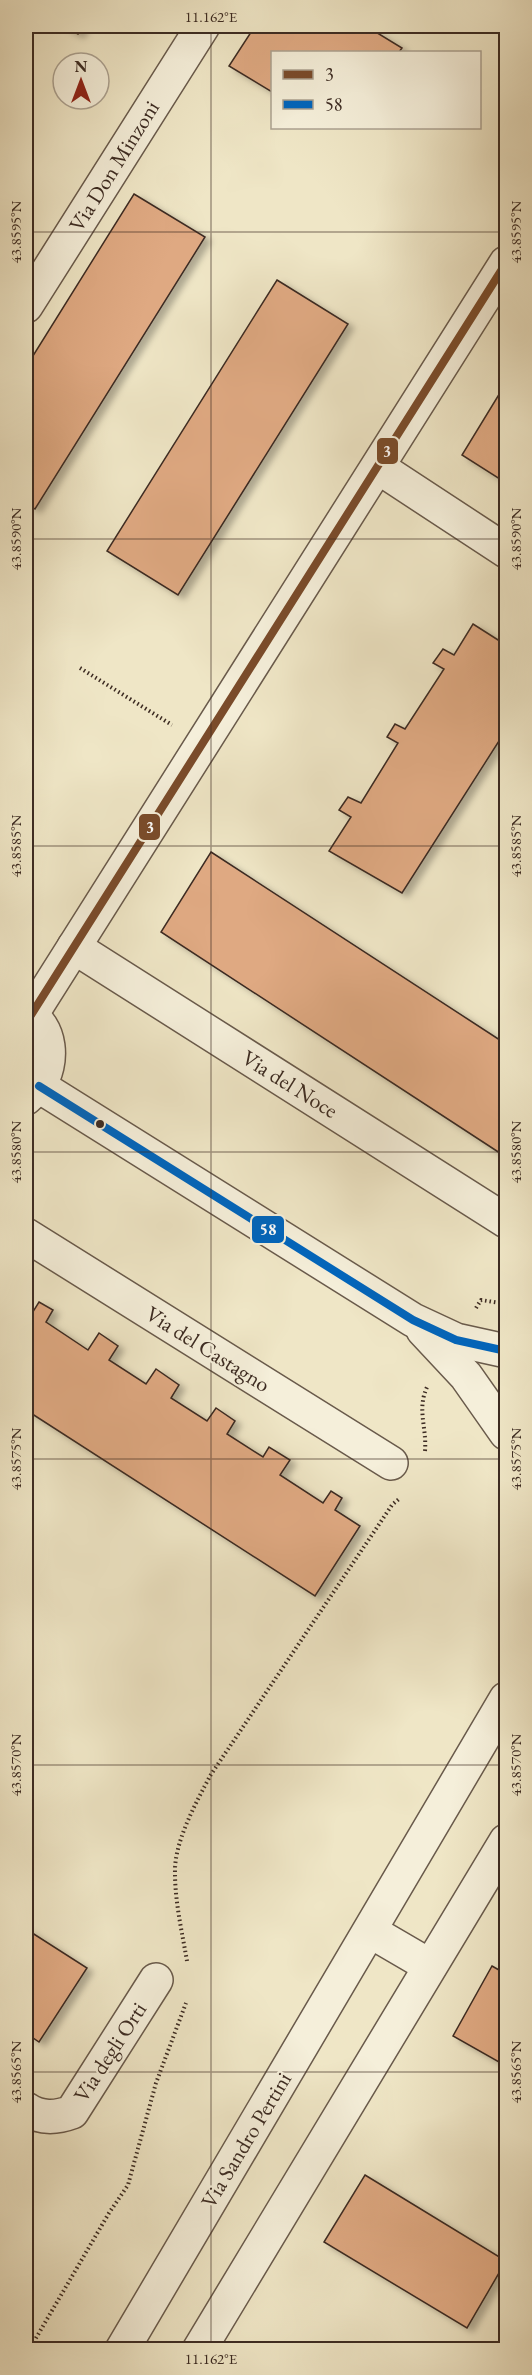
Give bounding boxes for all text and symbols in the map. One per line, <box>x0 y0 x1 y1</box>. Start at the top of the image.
text: 11.162°E <box>185 7 238 26</box>
north arrow <box>51 51 111 111</box>
legend <box>271 51 481 129</box>
text: N <box>75 56 88 77</box>
text: 3 <box>325 63 334 86</box>
text: 58 <box>325 93 342 116</box>
street label: Via Don Minzoni <box>62 95 166 237</box>
text: 43.8595°N <box>6 200 25 263</box>
text: 43.8595°N <box>506 200 525 263</box>
line badge: 3 <box>376 437 399 465</box>
text: 3 <box>383 441 391 462</box>
text: 43.8590°N <box>6 507 25 570</box>
text: 43.8590°N <box>506 507 525 570</box>
line badge: 3 <box>138 813 161 841</box>
text: 43.8585°N <box>6 814 25 877</box>
text: 43.8585°N <box>506 814 525 877</box>
text: 3 <box>146 817 154 838</box>
street label: Via del Noce <box>237 1043 344 1125</box>
unlabelled marker <box>94 1118 106 1130</box>
text: 43.8580°N <box>6 1120 25 1183</box>
text: 43.8580°N <box>506 1120 525 1183</box>
line badge: 58 <box>251 1215 285 1244</box>
text: 58 <box>260 1219 276 1240</box>
street label: Via del Castagno <box>140 1299 276 1399</box>
text: 43.8575°N <box>6 1427 25 1490</box>
text: 43.8575°N <box>506 1427 525 1490</box>
text: 43.8570°N <box>6 1733 25 1796</box>
text: 43.8570°N <box>506 1733 525 1796</box>
street label: Via degli Orti <box>67 1996 153 2108</box>
text: 43.8565°N <box>6 2040 25 2103</box>
text: 43.8565°N <box>506 2040 525 2103</box>
street label: Via Sandro Pertini <box>194 2067 298 2213</box>
text: 11.162°E <box>185 2349 238 2368</box>

